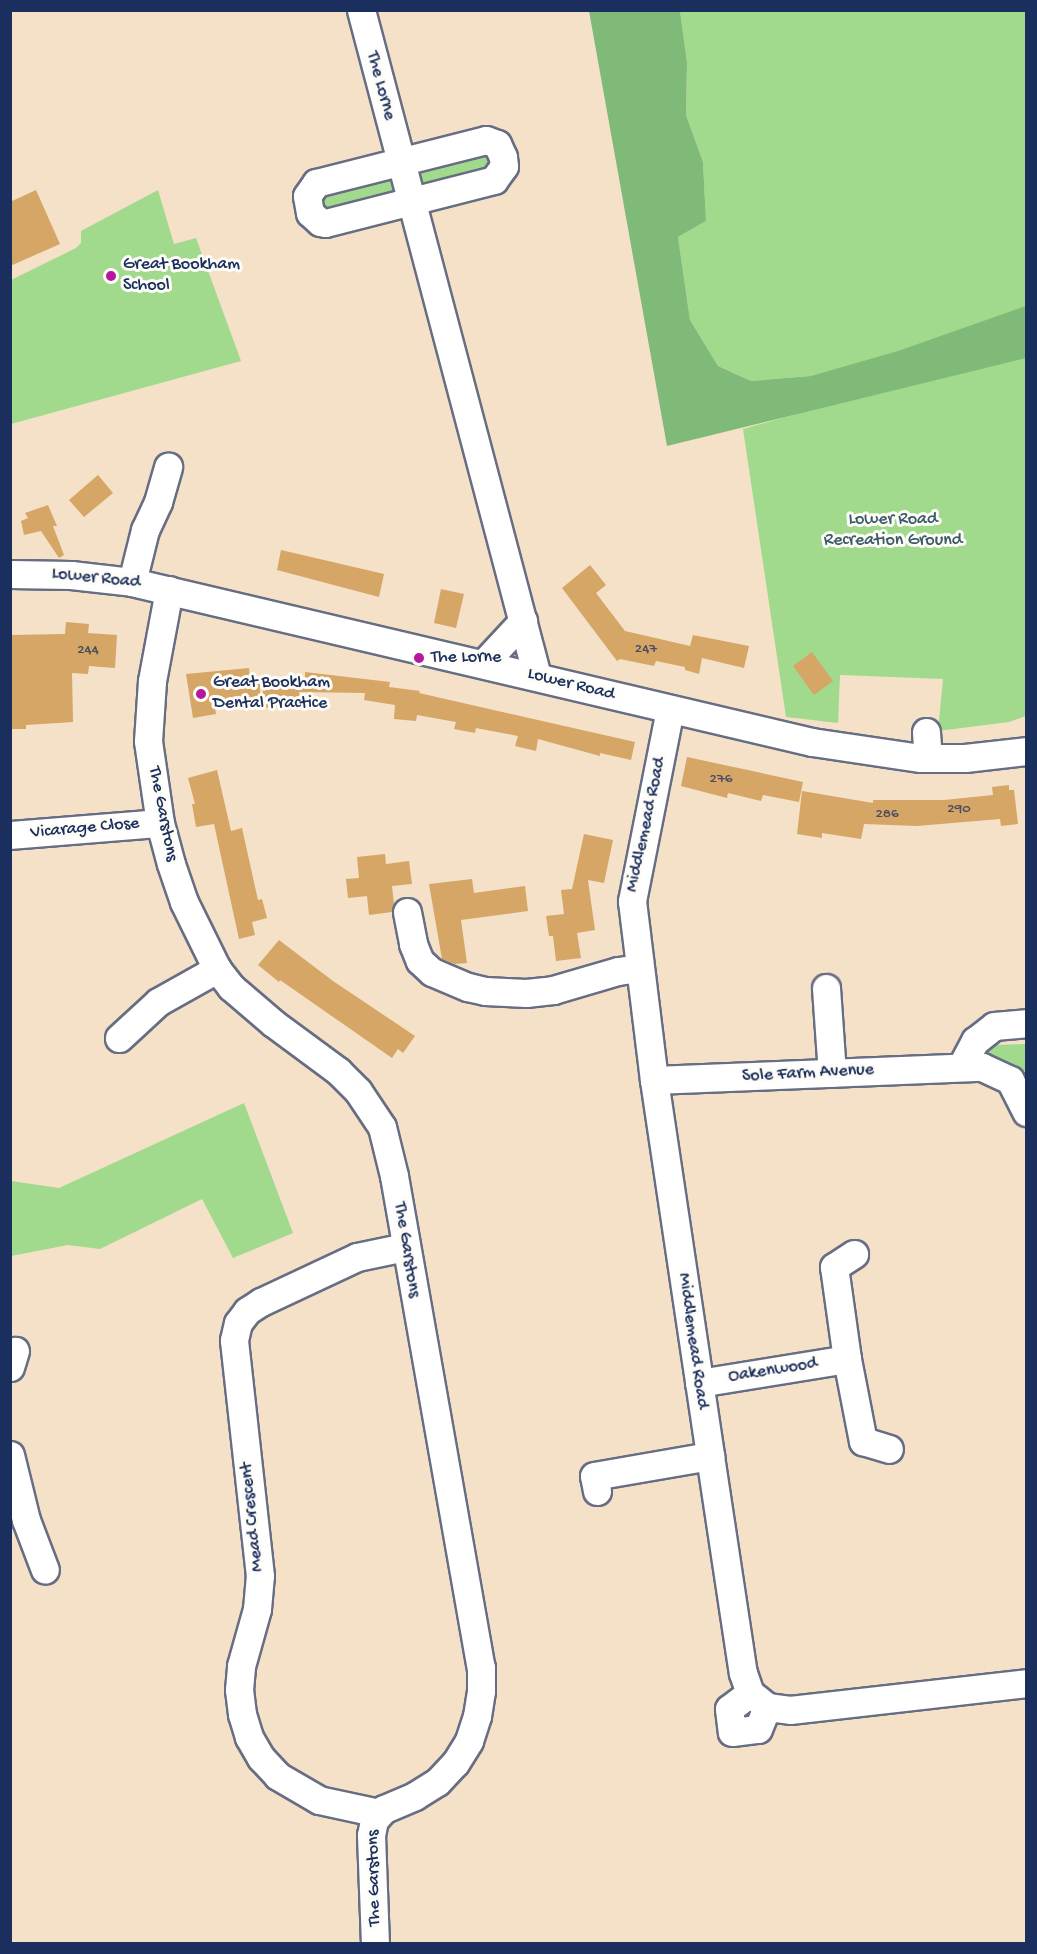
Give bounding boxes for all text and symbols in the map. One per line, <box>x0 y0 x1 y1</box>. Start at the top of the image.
street label: The Lorne <box>360 49 400 123</box>
place label: Great Bookham School <box>123 255 240 298</box>
marker: Great Bookham School <box>104 269 118 283</box>
park label: Lower Road Recreation Ground <box>824 510 962 552</box>
street label: Lower Road <box>51 564 141 594</box>
house number: 247 <box>635 641 657 659</box>
house number: 244 <box>77 642 99 660</box>
place label: The Lorne <box>431 647 501 669</box>
marker: The Lorne <box>412 651 426 665</box>
street label: Lower Road <box>525 664 617 706</box>
place label: Great Bookham Dental Practice <box>213 673 330 716</box>
marker: Great Bookham Dental Practice <box>194 687 208 701</box>
street label: Middlemead Road <box>622 756 672 894</box>
street label: The Garstons <box>142 765 182 863</box>
house number: 276 <box>710 771 732 789</box>
house number: 290 <box>947 801 971 819</box>
house number: 286 <box>875 806 899 824</box>
street label: Vicarage Close <box>30 813 140 845</box>
street label: Sole Farm Avenue <box>742 1060 874 1088</box>
street label: The Garstons <box>388 1201 424 1299</box>
street label: Middlemead Road <box>672 1272 712 1410</box>
street label: Oakenwood <box>727 1353 819 1389</box>
street label: Mead Crescent <box>237 1461 269 1573</box>
street label: The Garstons <box>363 1830 387 1926</box>

